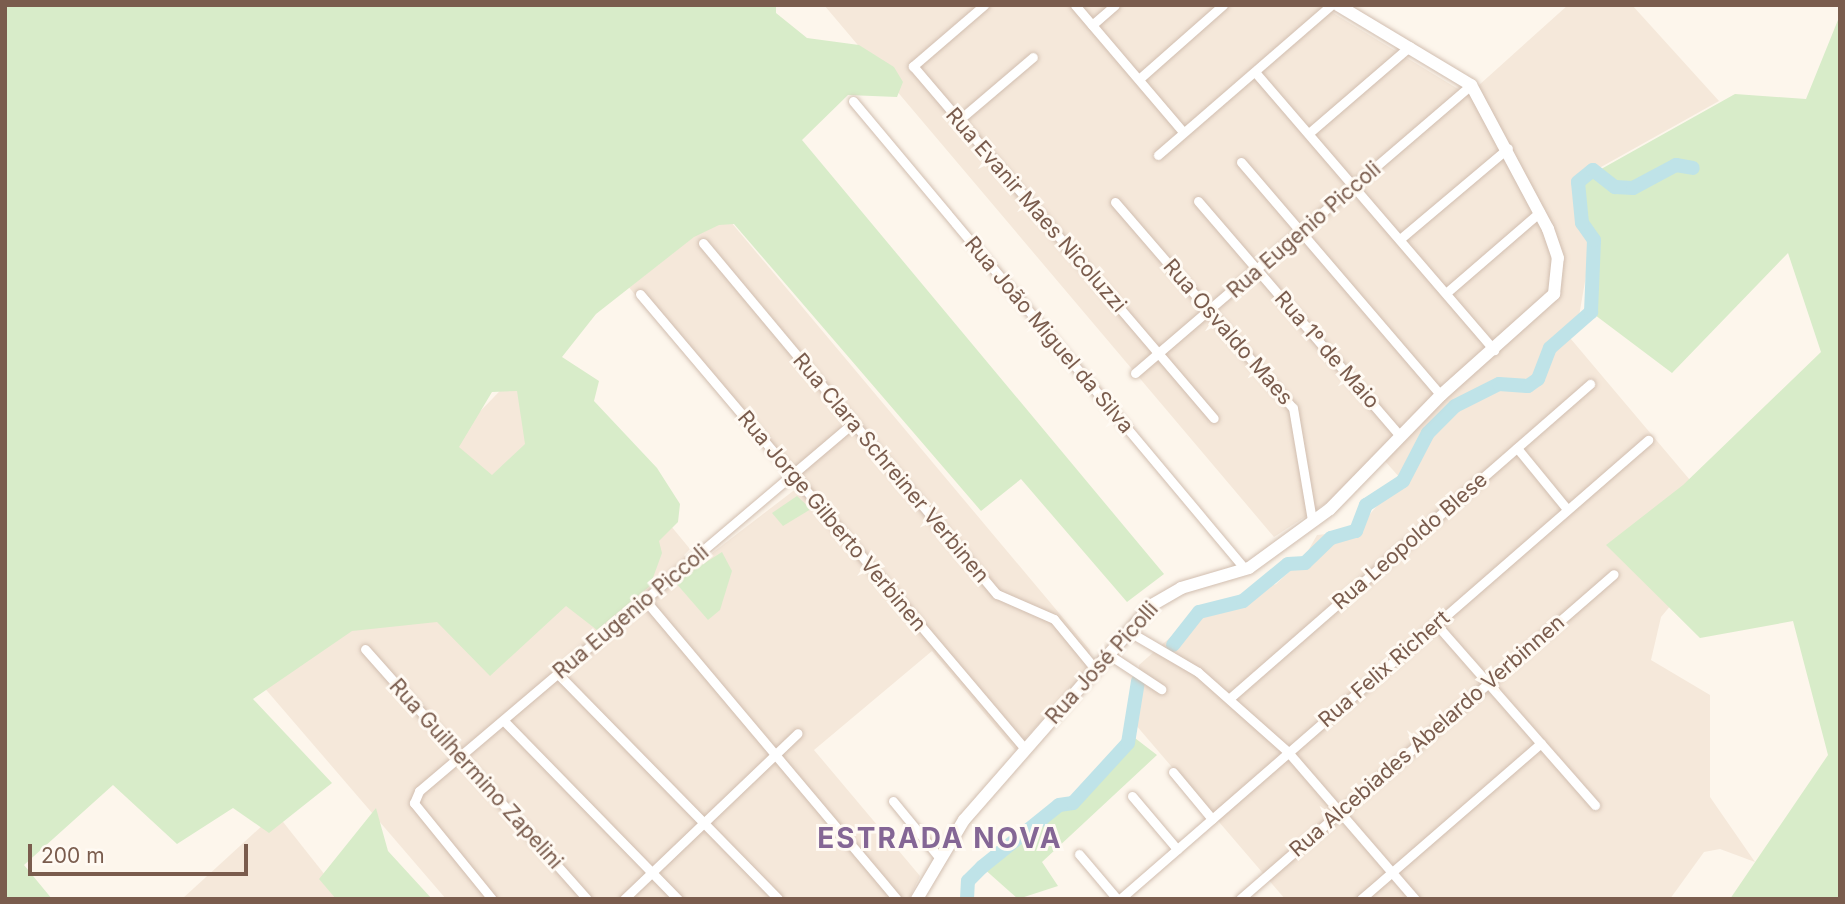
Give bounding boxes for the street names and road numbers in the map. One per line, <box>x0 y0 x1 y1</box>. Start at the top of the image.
street label: Rua Evanir Maes Nicoluzzi <box>940 103 1132 317</box>
street label: Rua Eugenio Piccoli <box>1222 157 1386 303</box>
street label: Rua João Miguel da Silva <box>959 231 1139 439</box>
street label: Rua Osvaldo Maes <box>1158 254 1298 410</box>
street label: Rua 1º de Maio <box>1269 286 1385 414</box>
street label: Rua Clara Schreiner Verbinen <box>788 348 994 588</box>
street label: Rua Jorge Gilberto Verbinen <box>732 406 932 636</box>
street label: Rua Leopoldo Blese <box>1328 467 1492 615</box>
street label: Rua Eugenio Piccoli <box>548 540 714 684</box>
street label: Rua José Picolli <box>1041 597 1163 729</box>
street label: Rua Felix Richert <box>1313 605 1455 733</box>
street label: Rua Alcebiades Abelardo Verbinnen <box>1284 610 1570 862</box>
street label: Rua Guilhermino Zapelini <box>384 674 568 874</box>

